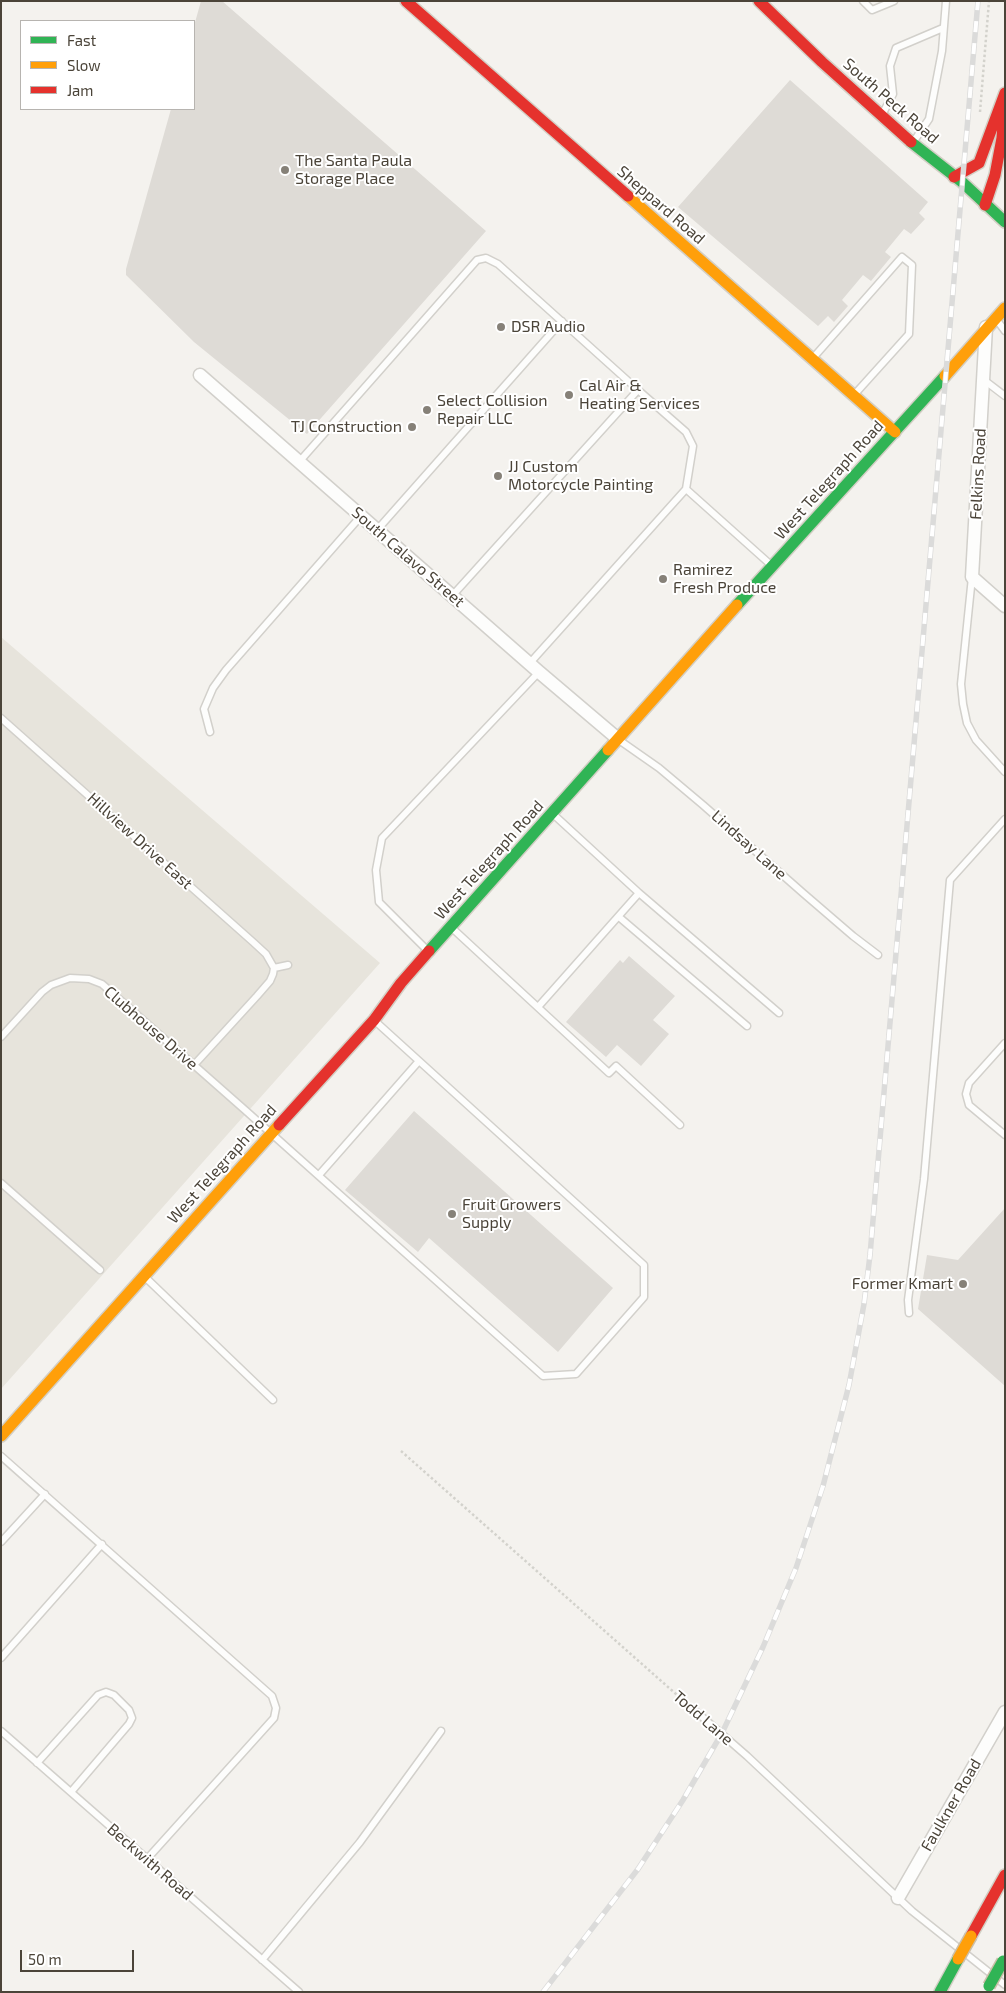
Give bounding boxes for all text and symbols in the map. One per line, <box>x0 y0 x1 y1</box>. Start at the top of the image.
legend <box>20 20 195 110</box>
text: Fast <box>67 31 96 49</box>
street label: South Peck Road <box>839 54 943 148</box>
text: Slow <box>67 56 101 74</box>
text: Jam <box>67 81 93 99</box>
place label: The Santa Paula Storage Place <box>295 151 412 189</box>
street label: Sheppard Road <box>613 162 709 248</box>
marker: The Santa Paula Storage Place <box>279 164 291 176</box>
place label: DSR Audio <box>511 317 585 337</box>
marker: DSR Audio <box>495 321 507 333</box>
place label: Cal Air & Heating Services <box>579 376 700 414</box>
marker: Cal Air & Heating Services <box>563 389 575 401</box>
place label: Select Collision Repair LLC <box>437 391 548 429</box>
marker: Select Collision Repair LLC <box>421 404 433 416</box>
street label: West Telegraph Road <box>770 416 888 544</box>
place label: TJ Construction <box>291 417 402 437</box>
marker: TJ Construction <box>406 421 418 433</box>
street label: Felkins Road <box>966 428 990 520</box>
place label: JJ Custom Motorcycle Painting <box>508 457 653 495</box>
marker: JJ Custom Motorcycle Painting <box>492 470 504 482</box>
street label: South Calavo Street <box>348 503 468 611</box>
place label: Ramirez Fresh Produce <box>673 560 776 598</box>
marker: Ramirez Fresh Produce <box>657 573 669 585</box>
street label: Hillview Drive East <box>83 789 197 893</box>
street label: West Telegraph Road <box>430 796 548 924</box>
street label: Lindsay Lane <box>707 806 791 884</box>
street label: Clubhouse Drive <box>100 982 202 1074</box>
street label: West Telegraph Road <box>163 1100 281 1228</box>
place label: Fruit Growers Supply <box>462 1195 561 1233</box>
marker: Fruit Growers Supply <box>446 1208 458 1220</box>
place label: Former Kmart <box>852 1274 953 1294</box>
marker: Former Kmart <box>957 1278 969 1290</box>
street label: Todd Lane <box>669 1687 737 1749</box>
street label: Faulkner Road <box>917 1755 985 1855</box>
street label: Beckwith Road <box>103 1820 197 1904</box>
scale bar <box>22 1940 136 1972</box>
text: 50 m <box>28 1950 62 1968</box>

